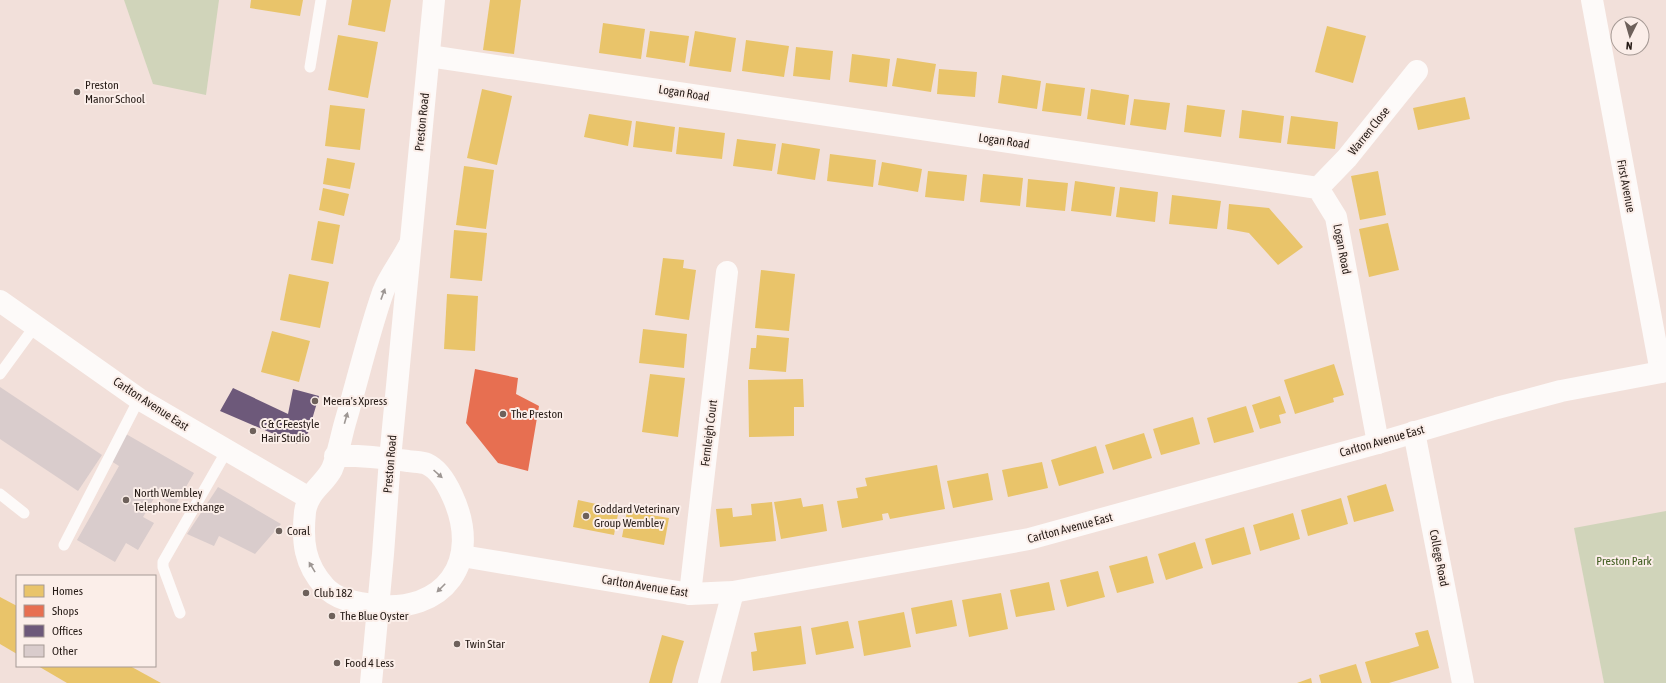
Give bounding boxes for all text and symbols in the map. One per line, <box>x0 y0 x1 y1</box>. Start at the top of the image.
north arrow <box>1610 16 1650 56</box>
text: N <box>1625 40 1633 52</box>
place label: Preston Manor School <box>85 78 146 106</box>
street label: Logan Road <box>658 82 710 104</box>
marker: Preston Manor School <box>72 87 82 97</box>
street label: Preston Road <box>412 92 432 152</box>
street label: Warren Close <box>1345 104 1393 158</box>
street label: Logan Road <box>978 131 1030 151</box>
street label: First Avenue <box>1614 158 1638 214</box>
street label: Logan Road <box>1330 223 1354 275</box>
one-way arrow <box>381 287 387 299</box>
street label: Carlton Avenue East <box>111 374 192 434</box>
place label: Meera's Xpress <box>323 394 387 408</box>
marker: Meera's Xpress <box>310 396 320 406</box>
street label: Fernleigh Court <box>698 398 720 467</box>
place label: The Preston <box>511 407 563 421</box>
marker: The Preston <box>498 409 508 419</box>
one-way arrow <box>343 412 349 424</box>
place label: C & C Feestyle Hair Studio <box>261 417 320 445</box>
street label: Carlton Avenue East <box>1338 422 1426 460</box>
marker: C & C Feestyle Hair Studio <box>248 426 258 436</box>
street label: Preston Road <box>380 434 400 494</box>
one-way arrow <box>433 470 443 479</box>
place label: North Wembley Telephone Exchange <box>134 486 224 514</box>
marker: North Wembley Telephone Exchange <box>121 495 131 505</box>
place label: Goddard Veterinary Group Wembley <box>594 502 680 530</box>
street label: Carlton Avenue East <box>1026 510 1115 546</box>
marker: Goddard Veterinary Group Wembley <box>581 511 591 521</box>
place label: Coral <box>287 524 311 538</box>
marker: Coral <box>274 526 284 536</box>
street label: College Road <box>1427 528 1451 588</box>
park label: Preston Park <box>1596 554 1653 568</box>
one-way arrow <box>309 561 316 573</box>
street label: Carlton Avenue East <box>601 572 690 600</box>
legend <box>16 575 156 667</box>
one-way arrow <box>436 583 446 593</box>
text: Homes <box>52 584 83 598</box>
place label: Club 182 <box>314 586 353 600</box>
marker: Club 182 <box>301 588 311 598</box>
text: Shops <box>52 604 78 618</box>
place label: The Blue Oyster <box>340 609 409 623</box>
marker: The Blue Oyster <box>327 611 337 621</box>
text: Offices <box>52 624 82 638</box>
place label: Twin Star <box>465 637 505 651</box>
marker: Twin Star <box>452 639 462 649</box>
text: Other <box>52 644 78 658</box>
place label: Food 4 Less <box>345 656 394 670</box>
marker: Food 4 Less <box>332 658 342 668</box>

